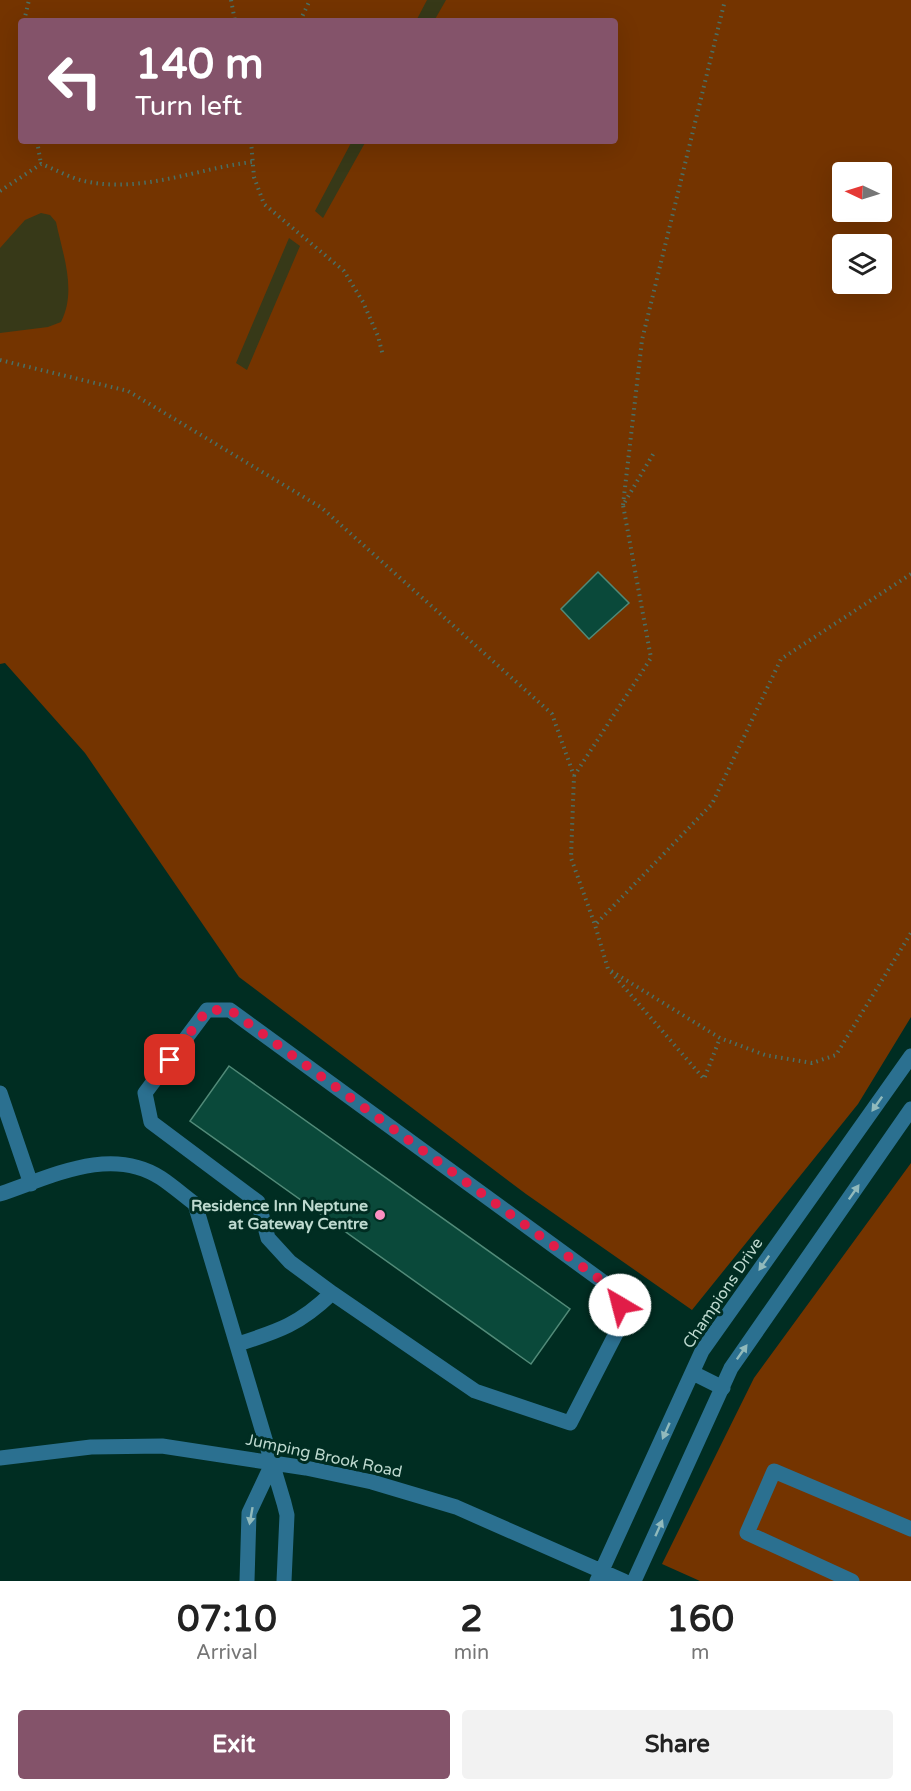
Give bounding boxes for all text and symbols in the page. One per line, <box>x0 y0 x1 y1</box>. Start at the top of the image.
text: 140 m <box>135 39 264 90</box>
icon: left <box>36 42 114 120</box>
text: Turn left <box>135 90 242 123</box>
north arrow <box>832 162 892 222</box>
map controls <box>832 162 892 294</box>
button: layers <box>832 234 892 294</box>
pin <box>144 1034 195 1085</box>
icon: arrive <box>153 1043 186 1076</box>
one-way arrow <box>872 1096 883 1112</box>
one-way arrow <box>848 1184 860 1200</box>
place label: Residence Inn Neptune at Gateway Centre <box>191 1196 368 1234</box>
marker: Residence Inn Neptune at Gateway Centre <box>373 1208 387 1222</box>
street label: Champions Drive <box>679 1234 767 1352</box>
one-way arrow <box>759 1256 771 1271</box>
position arrow <box>588 1273 652 1337</box>
one-way arrow <box>736 1344 747 1360</box>
one-way arrow <box>662 1422 671 1439</box>
street label: Jumping Brook Road <box>244 1430 404 1482</box>
one-way arrow <box>246 1506 255 1525</box>
one-way arrow <box>655 1520 664 1537</box>
text: 07:10 <box>177 1598 277 1641</box>
text: 2 <box>460 1598 483 1641</box>
text: 160 <box>666 1598 734 1641</box>
text: Arrival <box>196 1641 258 1665</box>
text: min <box>454 1641 489 1665</box>
text: m <box>691 1641 709 1665</box>
button: Exit <box>18 1710 450 1779</box>
button: Share <box>462 1710 893 1779</box>

